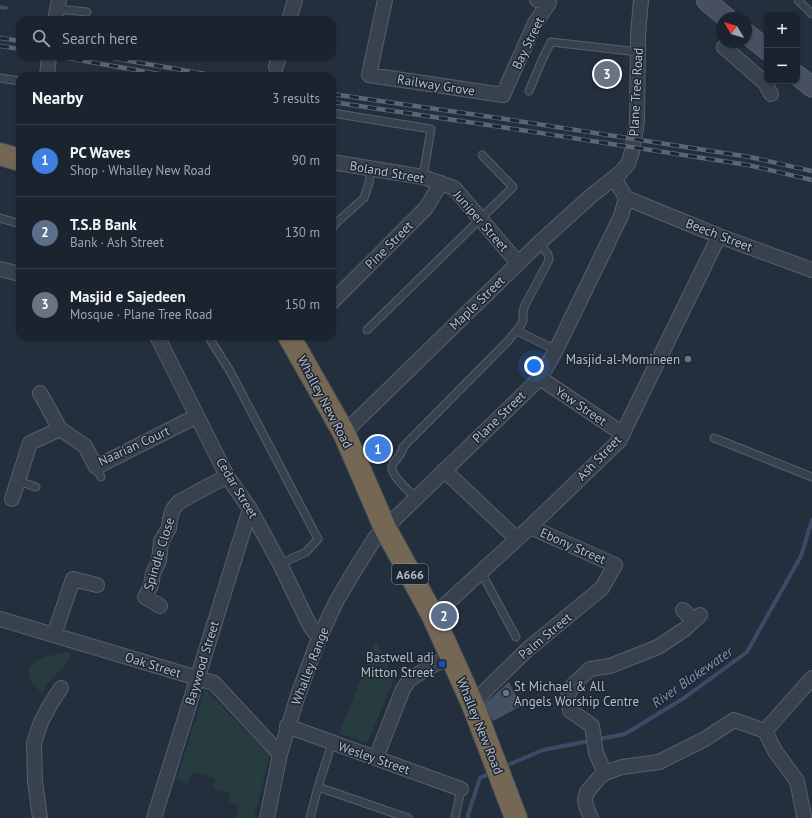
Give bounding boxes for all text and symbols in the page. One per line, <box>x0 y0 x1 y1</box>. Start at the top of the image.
north arrow <box>716 12 752 48</box>
map controls <box>764 12 800 84</box>
button: + <box>764 12 800 48</box>
street label: Bay Street <box>508 13 548 72</box>
search box <box>16 16 336 60</box>
icon: search <box>30 27 52 49</box>
text: Search here <box>62 29 138 48</box>
street label: Plane Tree Road <box>625 47 647 137</box>
button: − <box>764 48 800 84</box>
pin: 3 <box>594 59 620 89</box>
street label: Railway Grove <box>396 70 476 100</box>
text: Nearby <box>32 87 83 109</box>
text: 3 results <box>272 90 320 107</box>
text: PC Waves <box>70 143 130 162</box>
text: 1 <box>41 152 49 169</box>
text: 90 m <box>292 152 320 169</box>
street label: Boland Street <box>348 157 426 187</box>
text: Shop · Whalley New Road <box>70 162 211 179</box>
street label: Juniper Street <box>449 186 513 256</box>
street label: Beech Street <box>683 214 755 256</box>
text: T.S.B Bank <box>70 215 137 234</box>
street label: Pine Street <box>361 217 417 273</box>
text: 2 <box>41 224 49 241</box>
text: 130 m <box>285 224 320 241</box>
text: Bank · Ash Street <box>70 234 164 251</box>
street label: Maple Street <box>446 272 509 334</box>
text: Masjid e Sajedeen <box>70 287 186 306</box>
text: 3 <box>41 296 49 313</box>
text: 150 m <box>285 296 320 313</box>
text: Mosque · Plane Tree Road <box>70 306 212 323</box>
place label: Masjid-al-Momineen <box>566 351 680 368</box>
street label: Whalley New Road <box>293 353 357 451</box>
marker: Masjid-al-Momineen <box>683 354 693 364</box>
your location <box>524 356 544 376</box>
street label: Yew Street <box>552 383 611 430</box>
street label: Plane Street <box>469 387 530 447</box>
street label: Naarian Court <box>96 422 173 470</box>
street label: Ash Street <box>573 431 625 484</box>
pin: 1 <box>365 434 391 464</box>
street label: Cedar Street <box>212 454 262 522</box>
street label: Spindle Close <box>140 515 178 593</box>
street label: Ebony Street <box>537 524 609 568</box>
road number: A666 <box>392 564 428 584</box>
pin: 2 <box>431 601 457 631</box>
street label: Palm Street <box>515 608 576 663</box>
street label: Baywood Street <box>181 618 223 707</box>
street label: Whalley Range <box>287 625 333 707</box>
water label: River Blakewater <box>648 642 737 712</box>
street label: Oak Street <box>123 648 184 682</box>
place label: Bastwell adj Mitton Street <box>361 649 435 681</box>
marker: Bastwell adj Mitton Street <box>437 659 447 669</box>
street label: Whalley New Road <box>453 675 507 777</box>
place label: St Michael & All Angels Worship Centre <box>514 678 639 710</box>
marker: St Michael & All Angels Worship Centre <box>501 688 511 698</box>
street label: Wesley Street <box>336 738 413 778</box>

